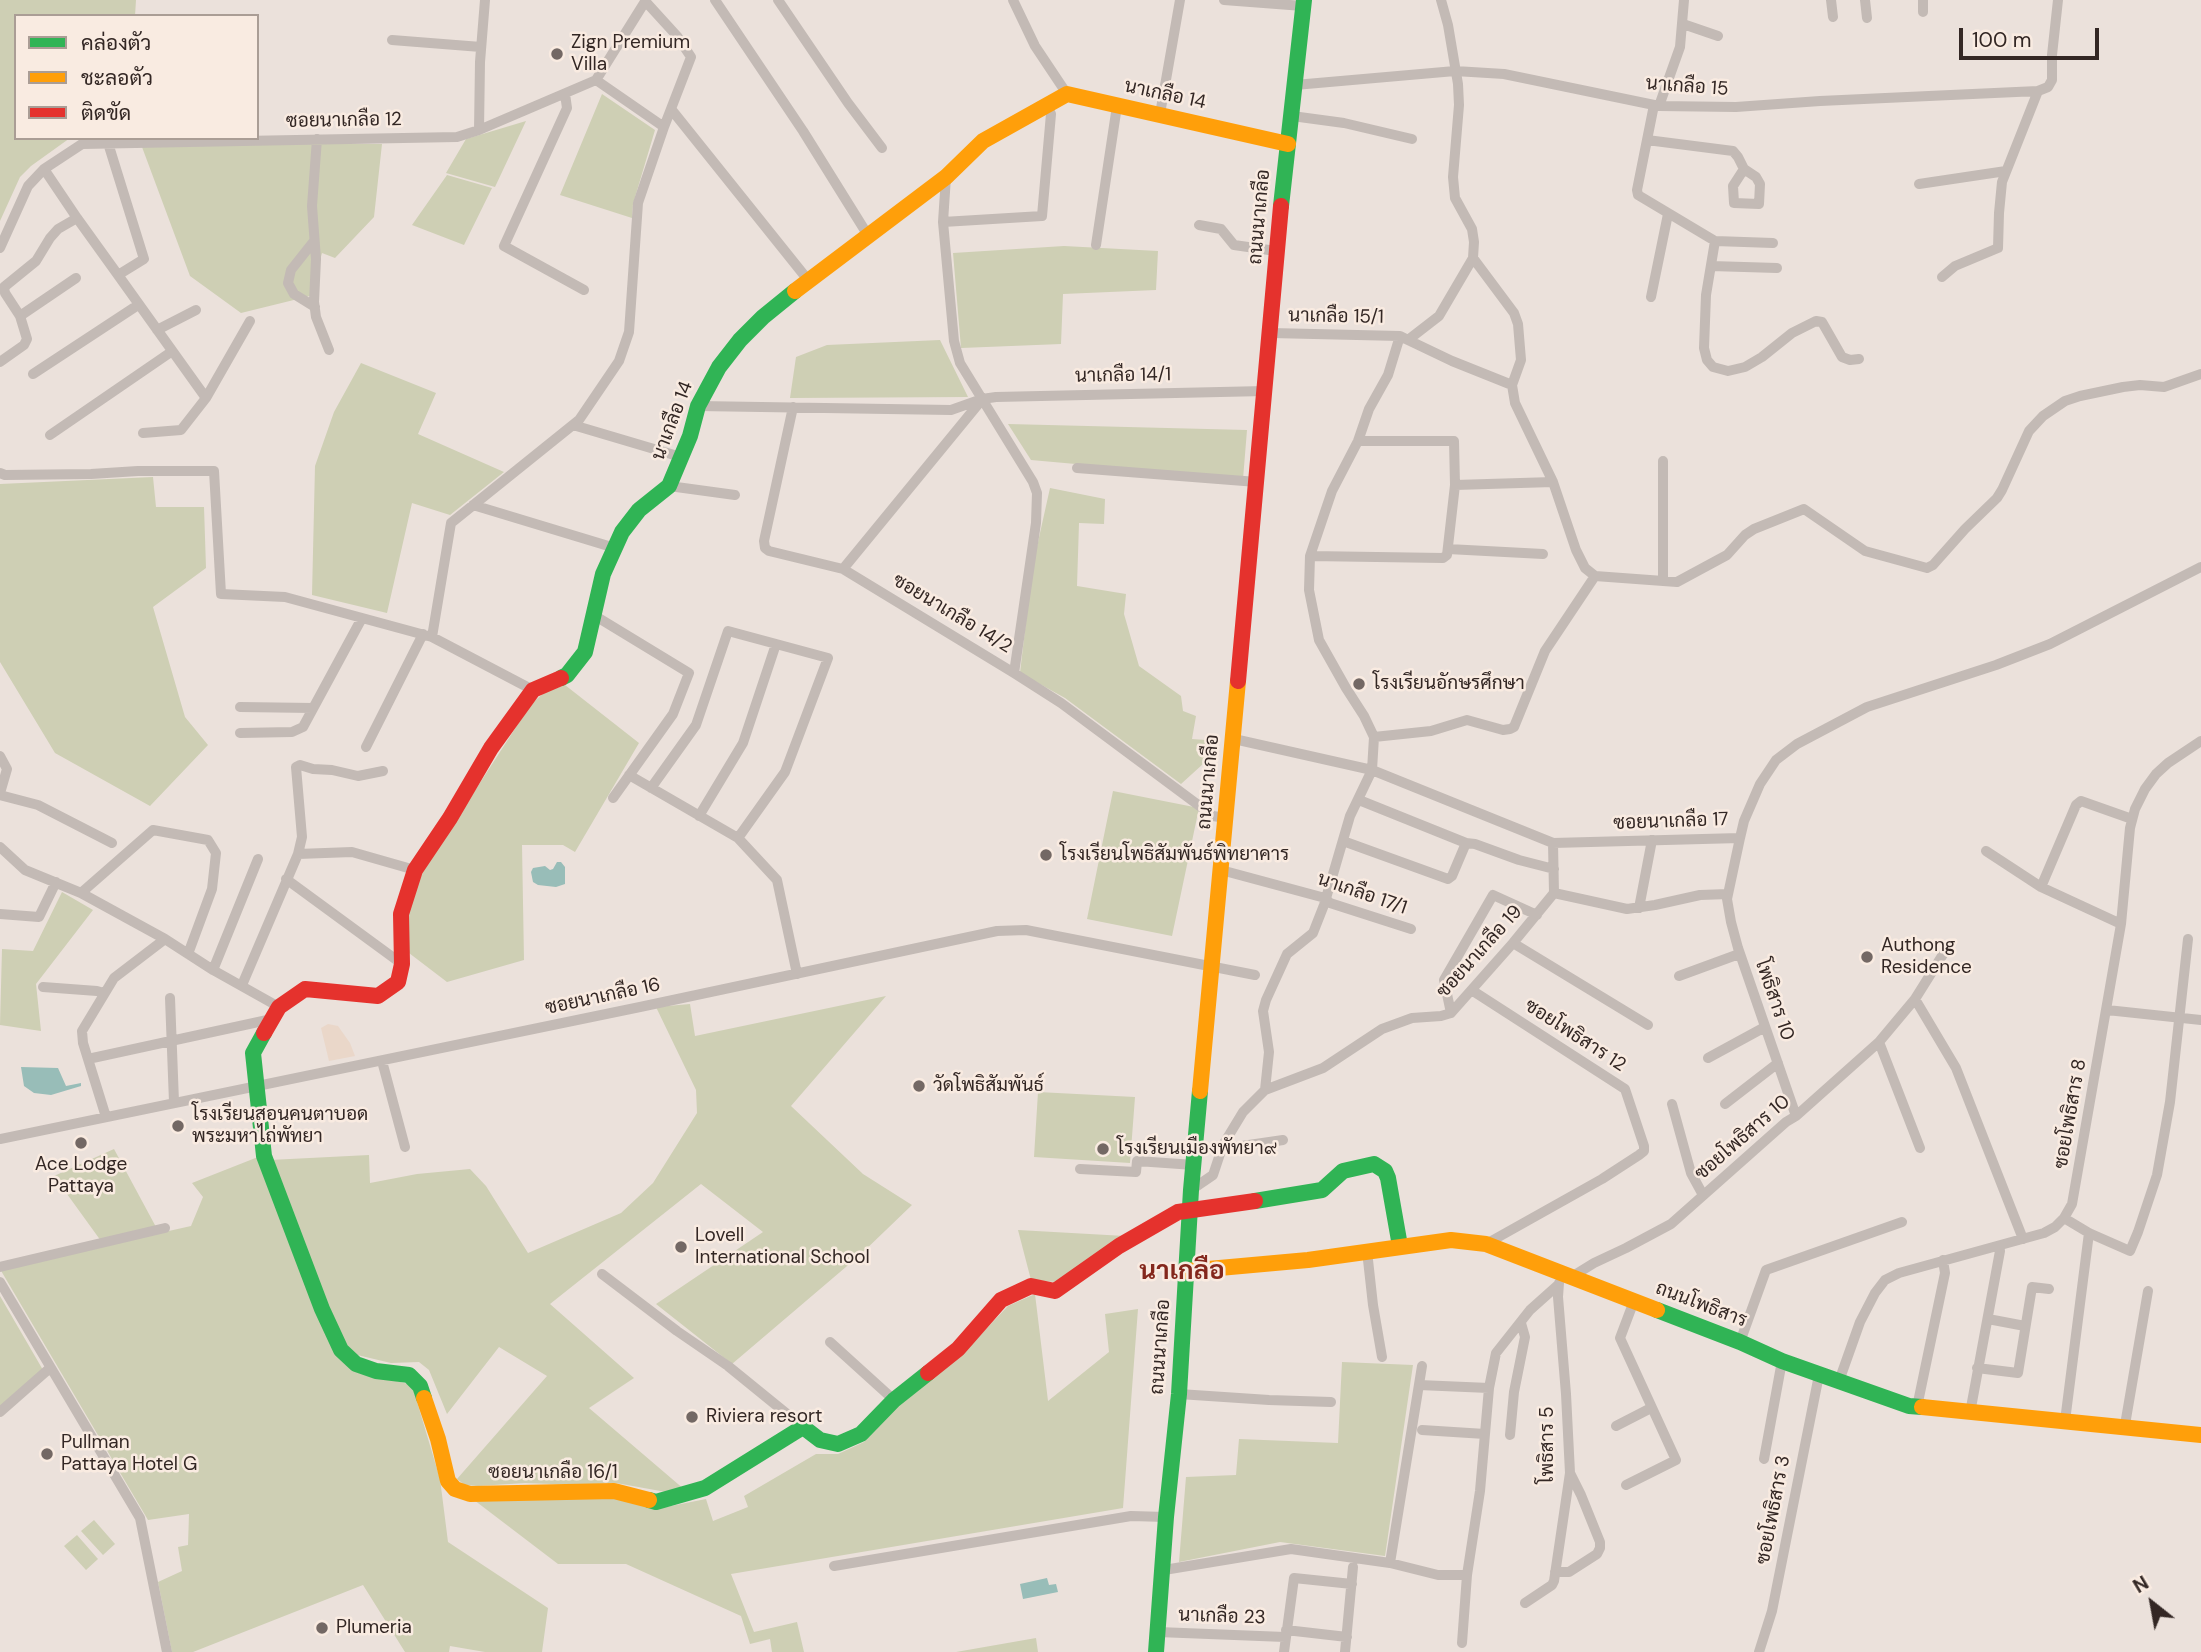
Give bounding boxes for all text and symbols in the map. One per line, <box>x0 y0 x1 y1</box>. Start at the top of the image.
legend <box>14 14 259 140</box>
scale bar <box>1963 14 2103 58</box>
text: 100 m <box>1972 26 2032 54</box>
text: คล่องตัว <box>81 29 151 57</box>
place label: Zign Premium Villa <box>571 32 690 76</box>
marker: Zign Premium Villa <box>549 46 565 62</box>
text: ชะลอตัว <box>81 64 153 92</box>
street label: นาเกลือ 15 <box>1645 73 1729 101</box>
street label: นาเกลือ 14 <box>1122 75 1208 115</box>
text: ติดขัด <box>81 99 131 127</box>
street label: ซอยนาเกลือ 12 <box>286 109 402 133</box>
street label: ถนนนาเกลือ <box>1244 168 1276 266</box>
street label: นาเกลือ 15/1 <box>1288 305 1384 329</box>
street label: นาเกลือ 14/1 <box>1075 364 1171 388</box>
street label: นาเกลือ 14 <box>648 378 698 464</box>
street label: ซอยนาเกลือ 14/2 <box>888 569 1016 659</box>
place label: โรงเรียนอักษรศึกษา <box>1373 673 1525 695</box>
marker: โรงเรียนอักษรศึกษา <box>1351 676 1367 692</box>
street label: ถนนนาเกลือ <box>1193 733 1225 831</box>
street label: ซอยนาเกลือ 17 <box>1613 809 1729 835</box>
place label: โรงเรียนโพธิสัมพันธ์พิทยาคาร <box>1060 844 1289 866</box>
marker: โรงเรียนโพธิสัมพันธ์พิทยาคาร <box>1038 847 1054 863</box>
street label: นาเกลือ 17/1 <box>1314 868 1410 920</box>
street label: ซอยนาเกลือ 19 <box>1432 901 1528 1003</box>
place label: Authong Residence <box>1881 935 1972 979</box>
marker: Authong Residence <box>1859 949 1875 965</box>
street label: โพธิสาร 10 <box>1749 956 1799 1044</box>
street label: ซอยนาเกลือ 16 <box>543 974 663 1020</box>
street label: ซอยโพธิสาร 12 <box>1520 995 1630 1077</box>
street label: ซอยโพธิสาร 8 <box>2050 1057 2092 1171</box>
place label: วัดโพธิสัมพันธ์ <box>933 1075 1044 1097</box>
marker: วัดโพธิสัมพันธ์ <box>911 1078 927 1094</box>
street label: ซอยโพธิสาร 10 <box>1691 1091 1795 1185</box>
place label: โรงเรียนสอนคนตาบอด พระมหาไถ่พัทยา <box>192 1104 368 1148</box>
marker: โรงเรียนสอนคนตาบอด พระมหาไถ่พัทยา <box>170 1118 186 1134</box>
marker: Ace Lodge Pattaya <box>73 1135 89 1151</box>
place label: โรงเรียนเมืองพัทยา๙ <box>1117 1138 1277 1160</box>
marker: โรงเรียนเมืองพัทยา๙ <box>1095 1141 1111 1157</box>
place label: Ace Lodge Pattaya <box>35 1154 127 1198</box>
place label: Lovell International School <box>695 1225 870 1269</box>
marker: Lovell International School <box>673 1239 689 1255</box>
district label: นาเกลือ <box>1139 1256 1225 1288</box>
street label: ถนนโพธิสาร <box>1652 1277 1750 1333</box>
street label: ถนนนาเกลือ <box>1146 1299 1176 1395</box>
place label: Riviera resort <box>706 1406 822 1428</box>
street label: โพธิสาร 5 <box>1537 1406 1559 1484</box>
marker: Riviera resort <box>684 1409 700 1425</box>
place label: Pullman Pattaya Hotel G <box>61 1432 197 1476</box>
marker: Pullman Pattaya Hotel G <box>39 1446 55 1462</box>
street label: ซอยโพธิสาร 3 <box>1752 1454 1796 1566</box>
street label: ซอยนาเกลือ 16/1 <box>488 1462 618 1484</box>
north arrow <box>2117 1568 2187 1638</box>
text: N <box>2129 1570 2153 1599</box>
street label: นาเกลือ 23 <box>1178 1604 1266 1630</box>
place label: Plumeria <box>336 1617 412 1639</box>
marker: Plumeria <box>314 1620 330 1636</box>

